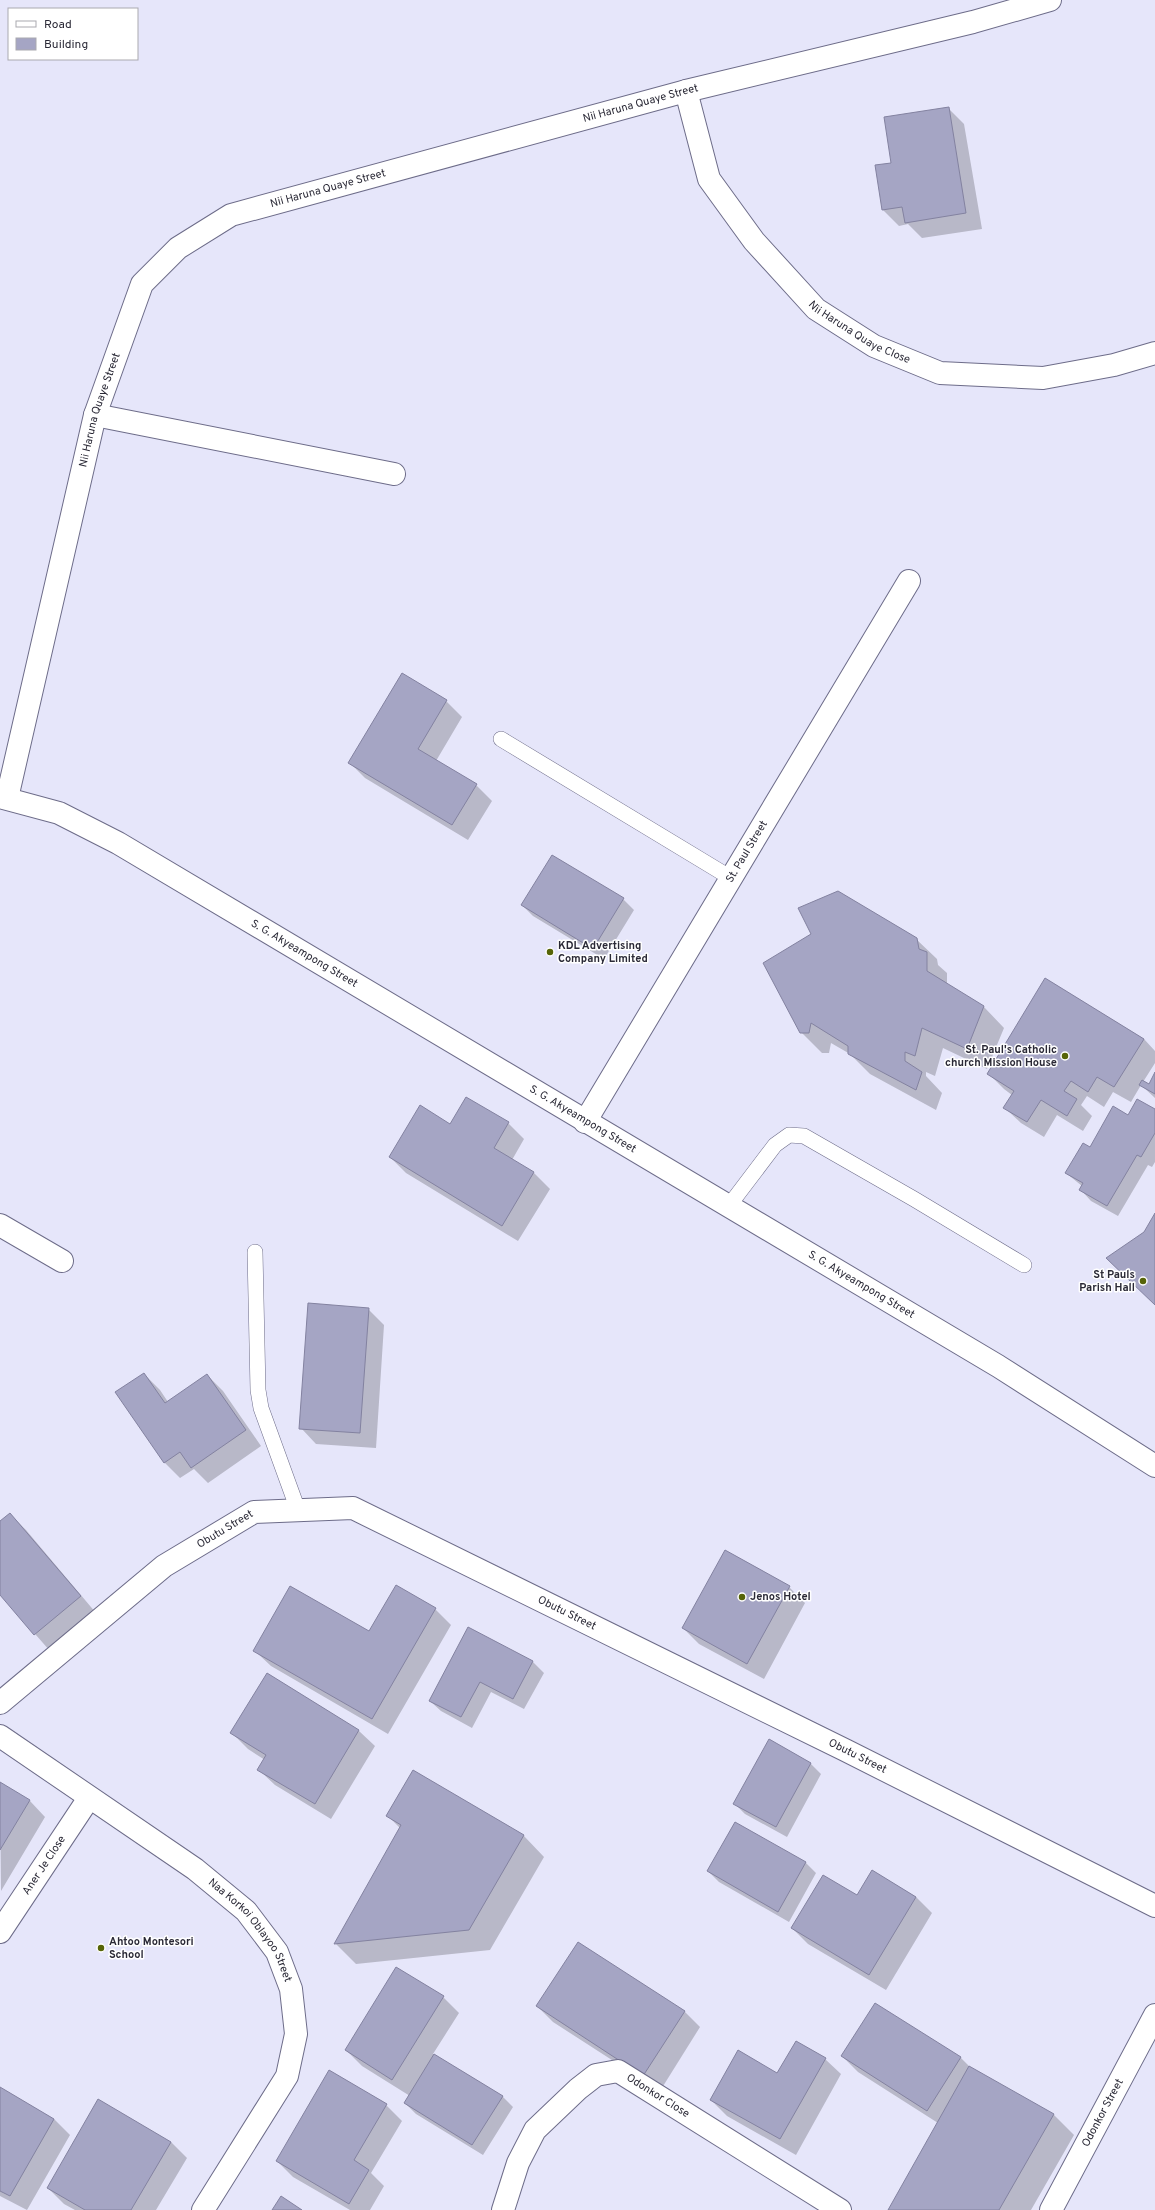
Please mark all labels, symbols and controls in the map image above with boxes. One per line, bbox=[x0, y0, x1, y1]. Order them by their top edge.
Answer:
legend bbox=[8, 8, 138, 60]
text: Road bbox=[44, 17, 72, 33]
text: Building bbox=[44, 37, 88, 53]
street label: Nii Haruna Quaye Street bbox=[581, 81, 700, 126]
street label: Nii Haruna Quaye Street bbox=[269, 166, 387, 211]
street label: Nii Haruna Quaye Close bbox=[805, 298, 912, 367]
street label: Nii Haruna Quaye Street bbox=[76, 351, 124, 469]
street label: St. Paul Street bbox=[723, 818, 771, 885]
street label: S. G. Akyeampong Street bbox=[248, 917, 360, 991]
place label: KDL Advertising Company Limited bbox=[558, 939, 648, 966]
marker: KDL Advertising Company Limited bbox=[545, 947, 555, 957]
place label: St. Paul's Catholic church Mission House bbox=[945, 1043, 1057, 1070]
marker: St. Paul's Catholic church Mission House bbox=[1060, 1051, 1070, 1061]
street label: S. G. Akyeampong Street bbox=[527, 1082, 639, 1156]
street label: S. G. Akyeampong Street bbox=[805, 1248, 917, 1322]
place label: St Pauls Parish Hall bbox=[1079, 1268, 1135, 1295]
marker: St Pauls Parish Hall bbox=[1138, 1276, 1148, 1286]
street label: Obutu Street bbox=[194, 1507, 256, 1552]
place label: Jenos Hotel bbox=[750, 1590, 811, 1604]
marker: Jenos Hotel bbox=[737, 1592, 747, 1602]
street label: Obutu Street bbox=[535, 1593, 598, 1633]
street label: Obutu Street bbox=[826, 1736, 889, 1777]
street label: Aner Je Close bbox=[20, 1833, 69, 1898]
street label: Naa Korkoi Oblayoo Street bbox=[205, 1876, 295, 1984]
place label: Ahtoo Montesori School bbox=[109, 1935, 194, 1962]
marker: Ahtoo Montesori School bbox=[96, 1943, 106, 1953]
street label: Odonkor Close bbox=[624, 2071, 692, 2121]
street label: Odonkor Street bbox=[1079, 2076, 1127, 2149]

